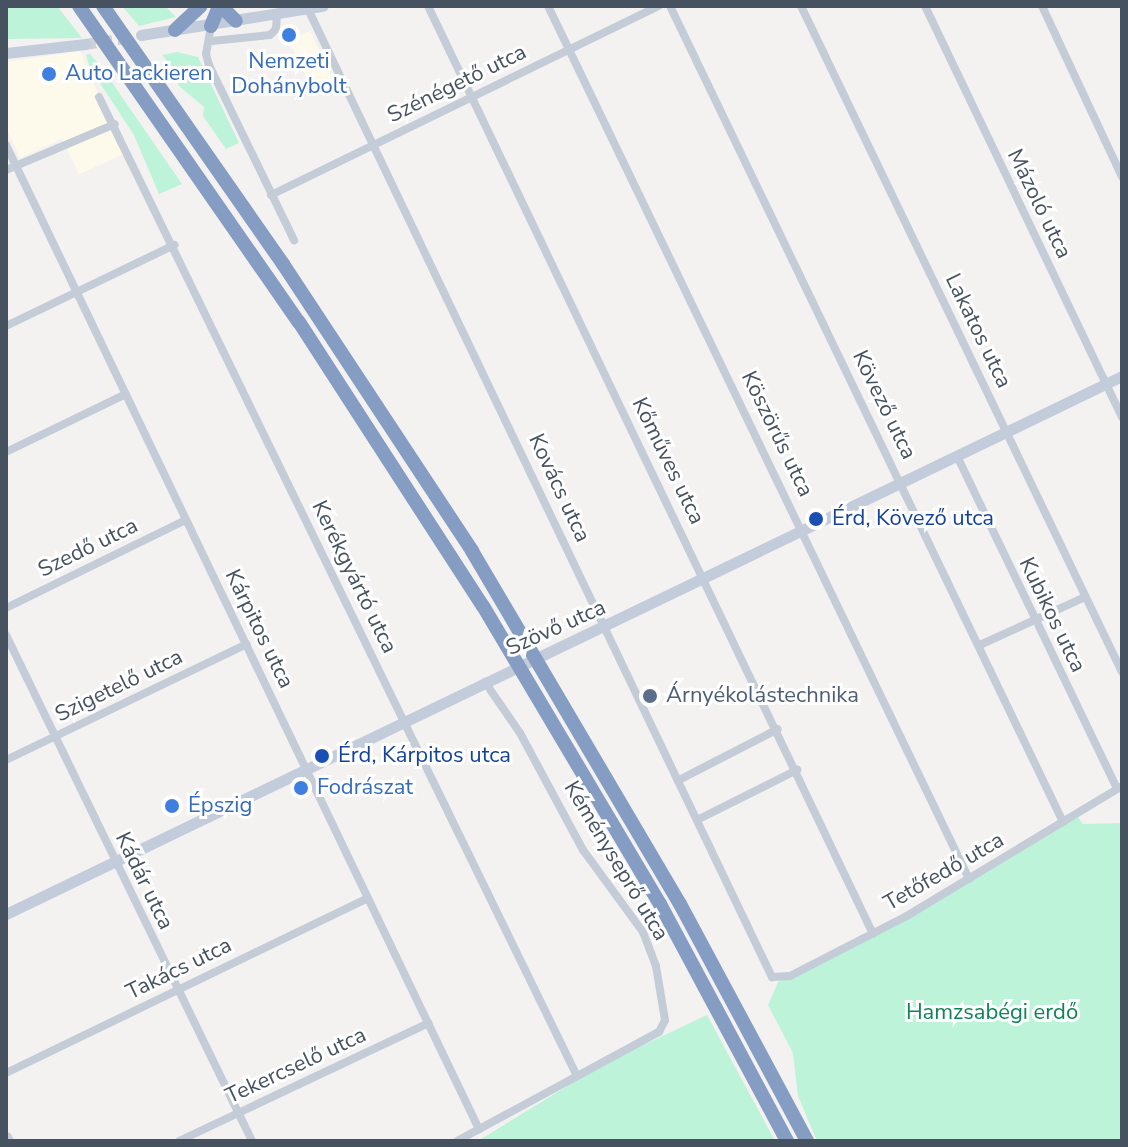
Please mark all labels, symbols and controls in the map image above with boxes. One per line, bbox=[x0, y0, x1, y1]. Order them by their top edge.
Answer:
marker: Nemzeti Dohánybolt bbox=[280, 26, 298, 44]
street label: Szénégető utca bbox=[383, 39, 531, 129]
place label: Nemzeti Dohánybolt bbox=[231, 48, 347, 100]
place label: Auto Lackieren bbox=[65, 61, 212, 87]
marker: Auto Lackieren bbox=[40, 65, 58, 83]
street label: Mázoló utca bbox=[1001, 145, 1077, 263]
street label: Lakatos utca bbox=[939, 270, 1017, 392]
street label: Kövező utca bbox=[846, 346, 922, 464]
street label: Köszörűs utca bbox=[735, 367, 819, 501]
street label: Kőműves utca bbox=[626, 393, 710, 529]
street label: Kovács utca bbox=[522, 430, 596, 546]
street label: Kerékgyártó utca bbox=[306, 496, 402, 658]
place label: Érd, Kövező utca bbox=[832, 506, 994, 532]
marker: Érd, Kövező utca bbox=[807, 510, 825, 528]
street label: Szedő utca bbox=[34, 513, 142, 583]
street label: Kubikos utca bbox=[1013, 553, 1091, 677]
street label: Kárpitos utca bbox=[219, 565, 299, 693]
street label: Szövő utca bbox=[502, 594, 610, 662]
street label: Szigetelő utca bbox=[51, 644, 187, 728]
place label: Árnyékolástechnika bbox=[666, 683, 859, 709]
marker: Árnyékolástechnika bbox=[641, 687, 659, 705]
place label: Érd, Kárpitos utca bbox=[338, 743, 511, 769]
marker: Érd, Kárpitos utca bbox=[313, 747, 331, 765]
place label: Fodrászat bbox=[317, 775, 413, 801]
street label: Kéményseprő utca bbox=[558, 776, 674, 946]
marker: Fodrászat bbox=[292, 779, 310, 797]
place label: Épszig bbox=[188, 793, 252, 819]
marker: Épszig bbox=[163, 797, 181, 815]
street label: Tetőfedő utca bbox=[879, 827, 1009, 917]
street label: Kádár utca bbox=[109, 828, 179, 934]
street label: Takács utca bbox=[122, 932, 236, 1006]
park label: Hamzsabégi erdő bbox=[906, 1000, 1078, 1026]
street label: Tekercselő utca bbox=[222, 1022, 370, 1110]

